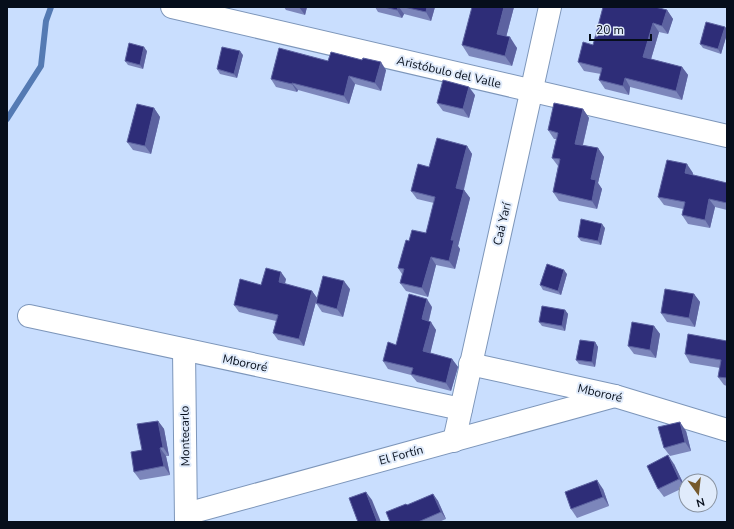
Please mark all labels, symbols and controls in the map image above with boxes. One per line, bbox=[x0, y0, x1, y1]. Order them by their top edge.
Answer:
scale bar bbox=[590, 16, 651, 42]
text: 20 m bbox=[596, 22, 624, 38]
street label: Aristóbulo del Valle bbox=[395, 52, 503, 92]
street label: Caá Yarí bbox=[489, 200, 515, 247]
street label: Mbororé bbox=[221, 350, 269, 376]
street label: Mbororé bbox=[576, 380, 624, 406]
street label: Montecarlo bbox=[176, 405, 194, 466]
street label: El Fortín bbox=[377, 441, 425, 469]
north arrow bbox=[678, 473, 718, 513]
text: N bbox=[695, 494, 706, 510]

